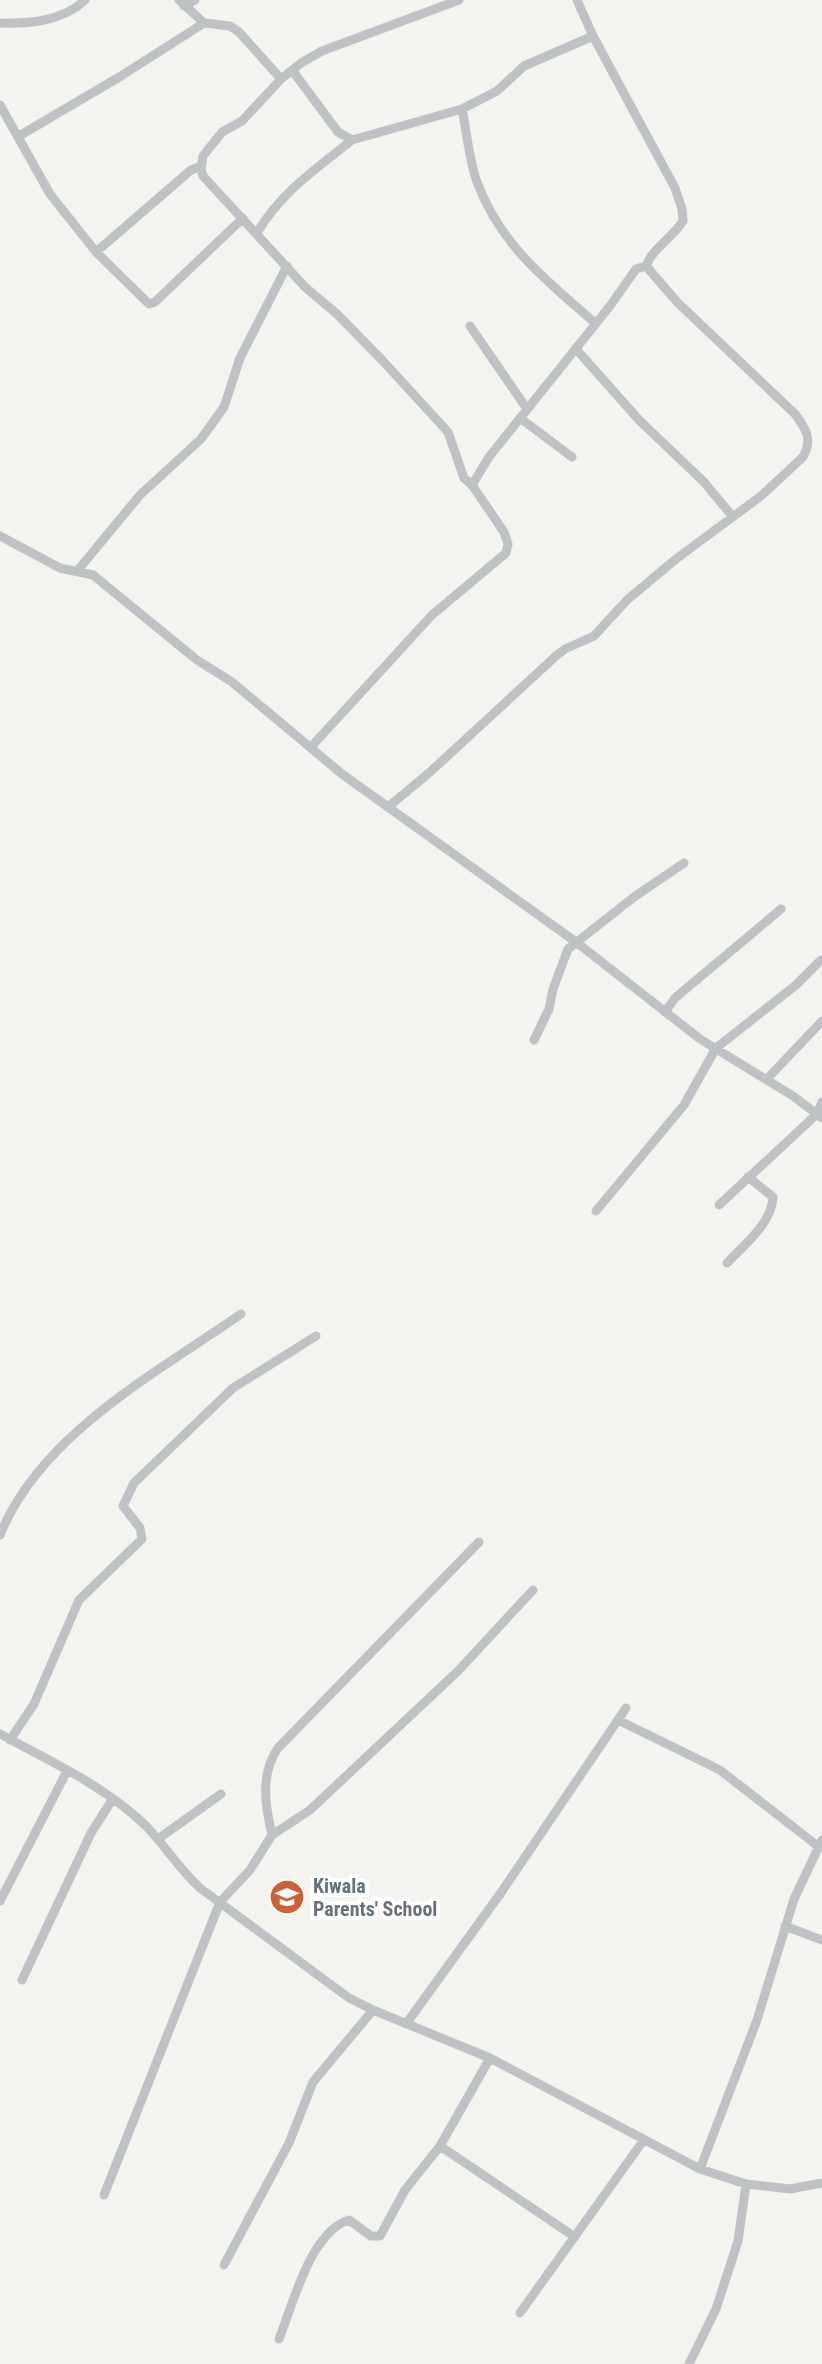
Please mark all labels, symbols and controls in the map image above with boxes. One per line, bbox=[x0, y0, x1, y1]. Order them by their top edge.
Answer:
place label: Kiwala Parents' School bbox=[313, 1874, 437, 1921]
school or university icon: Kiwala Parents' School bbox=[268, 1878, 306, 1916]

